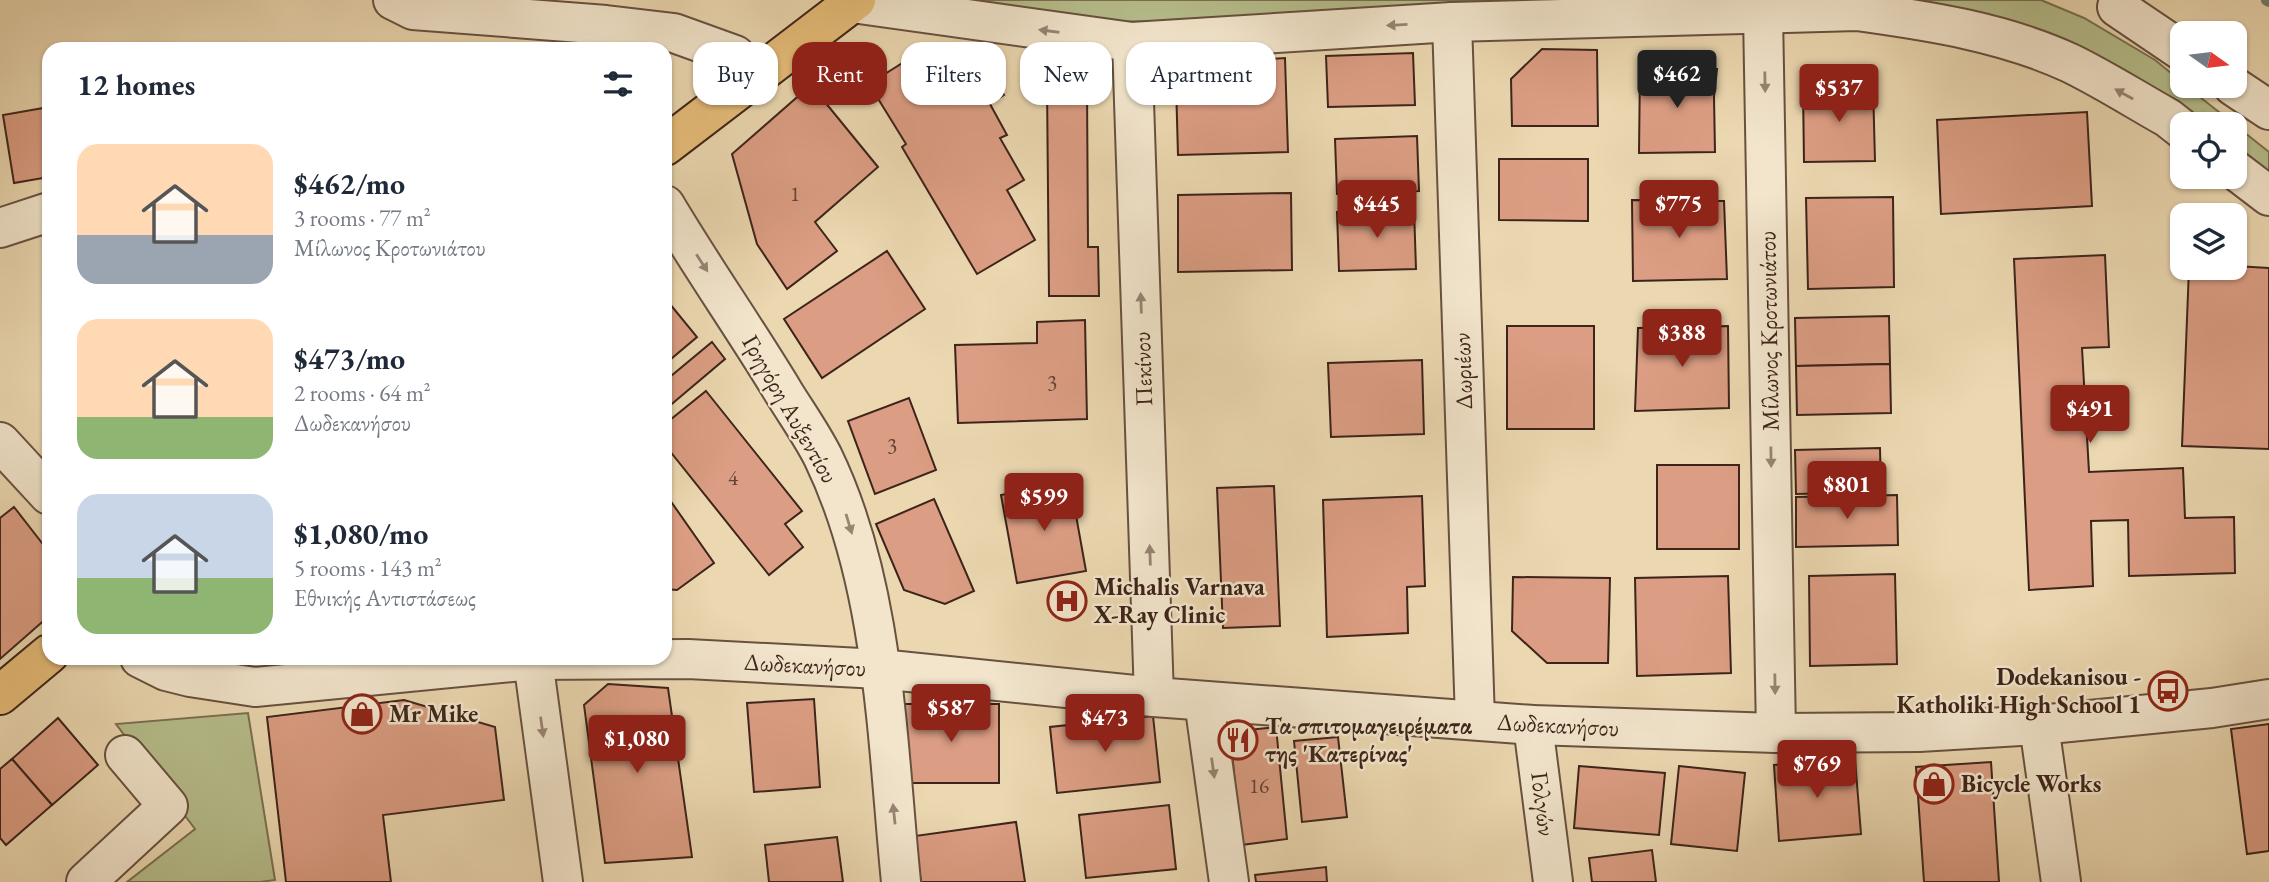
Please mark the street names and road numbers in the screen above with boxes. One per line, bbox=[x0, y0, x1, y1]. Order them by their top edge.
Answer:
street label: Μίλωνος Κροτωνιάτου bbox=[1751, 231, 1786, 431]
street label: Γρηγόρη Αυξεντίου bbox=[735, 329, 845, 489]
street label: Πεκίνου bbox=[1126, 331, 1159, 407]
street label: Δωριέων bbox=[1446, 332, 1479, 410]
street label: Δωδεκανήσου bbox=[743, 646, 867, 683]
street label: Δωδεκανήσου bbox=[1496, 706, 1620, 743]
street label: Γολγών bbox=[1524, 770, 1563, 838]

